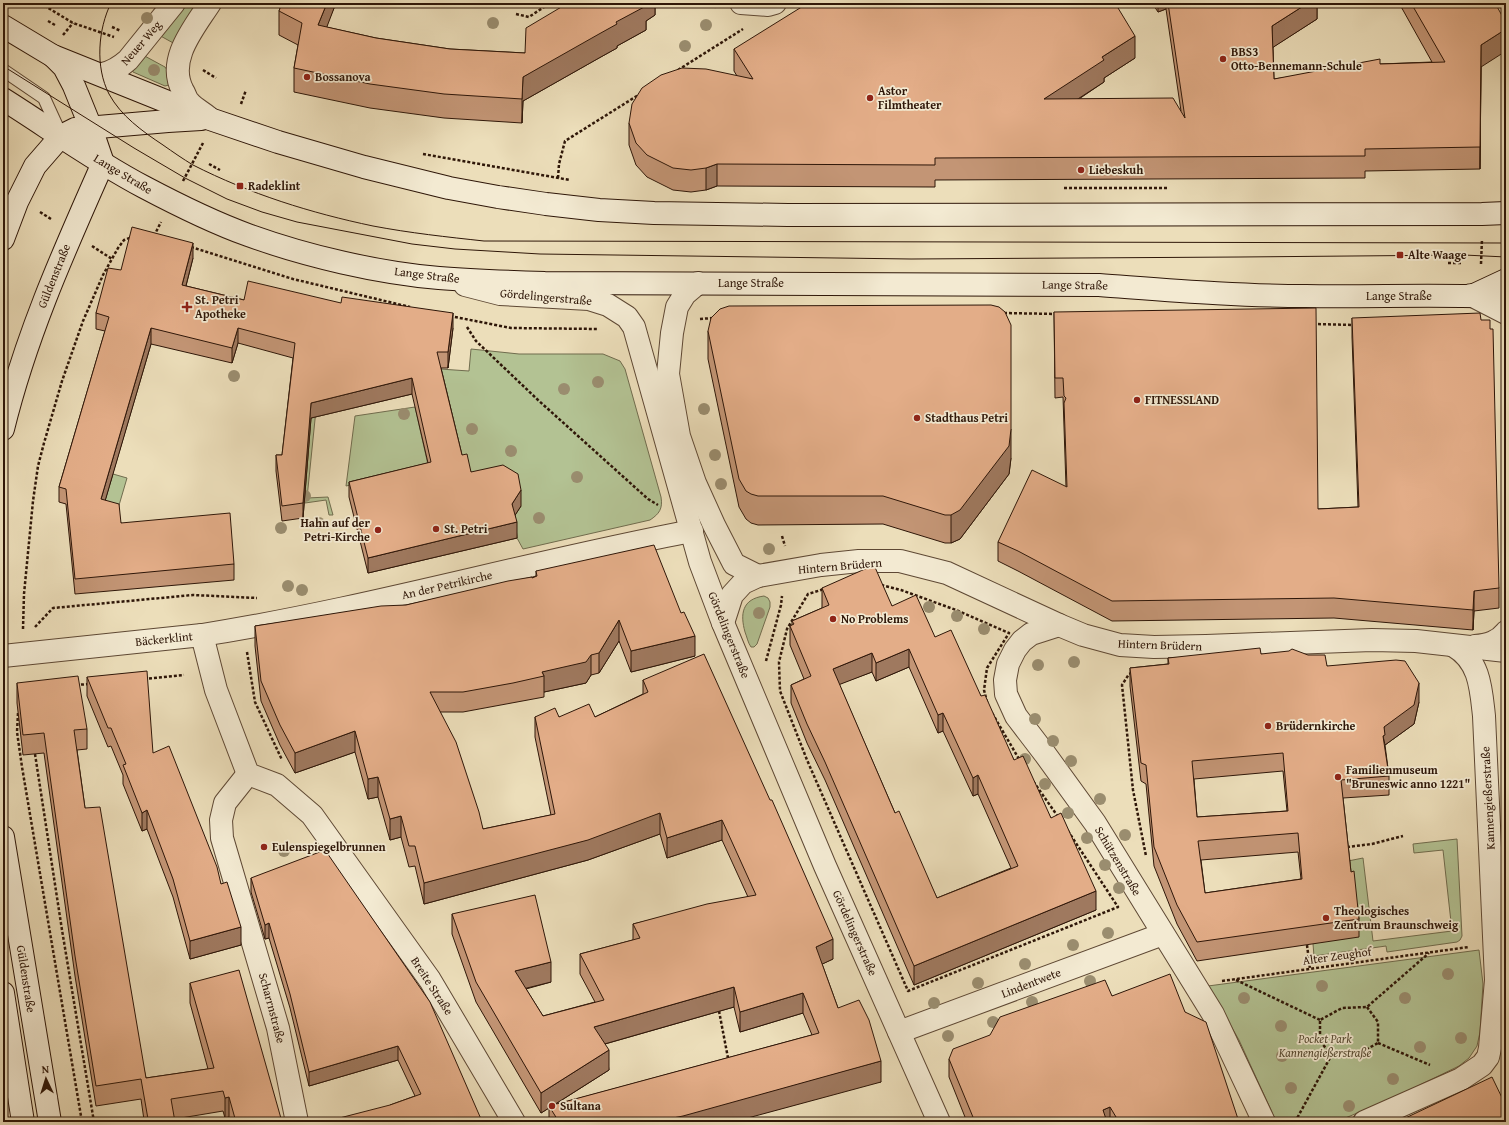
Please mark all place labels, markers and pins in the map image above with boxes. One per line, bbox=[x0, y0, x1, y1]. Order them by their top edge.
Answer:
place label: BBS3 Otto-Bennemann-Schule bbox=[1231, 43, 1362, 74]
marker: BBS3 Otto-Bennemann-Schule bbox=[1218, 54, 1228, 64]
place label: Bossanova bbox=[315, 68, 371, 85]
marker: Bossanova bbox=[302, 72, 312, 82]
place label: Astor Filmtheater bbox=[878, 82, 942, 113]
marker: Astor Filmtheater bbox=[865, 93, 875, 103]
place label: Liebeskuh bbox=[1089, 161, 1143, 178]
marker: Liebeskuh bbox=[1076, 165, 1086, 175]
place label: Radeklint bbox=[248, 177, 301, 194]
marker: Radeklint bbox=[235, 181, 245, 191]
place label: Alte Waage bbox=[1408, 246, 1467, 263]
marker: Alte Waage bbox=[1395, 250, 1405, 260]
place label: St. Petri Apotheke bbox=[195, 291, 246, 322]
marker: St. Petri Apotheke bbox=[182, 302, 192, 312]
place label: FITNESSLAND bbox=[1145, 391, 1219, 408]
marker: FITNESSLAND bbox=[1132, 395, 1142, 405]
place label: Stadthaus Petri bbox=[925, 409, 1008, 426]
marker: Stadthaus Petri bbox=[912, 413, 922, 423]
place label: Hahn auf der Petri-Kirche bbox=[301, 514, 370, 545]
place label: St. Petri bbox=[444, 520, 488, 537]
marker: St. Petri bbox=[431, 524, 441, 534]
marker: Hahn auf der Petri-Kirche bbox=[373, 525, 383, 535]
place label: No Problems bbox=[841, 610, 908, 627]
marker: No Problems bbox=[828, 614, 838, 624]
place label: Brüdernkirche bbox=[1276, 717, 1356, 734]
marker: Brüdernkirche bbox=[1263, 721, 1273, 731]
place label: Familienmuseum "Bruneswic anno 1221" bbox=[1346, 761, 1471, 792]
marker: Familienmuseum "Bruneswic anno 1221" bbox=[1333, 772, 1343, 782]
place label: Eulenspiegelbrunnen bbox=[272, 838, 386, 855]
marker: Eulenspiegelbrunnen bbox=[259, 842, 269, 852]
place label: Theologisches Zentrum Braunschweig bbox=[1334, 902, 1459, 933]
marker: Theologisches Zentrum Braunschweig bbox=[1321, 913, 1331, 923]
place label: Sultana bbox=[560, 1097, 602, 1114]
marker: Sultana bbox=[547, 1101, 557, 1111]

